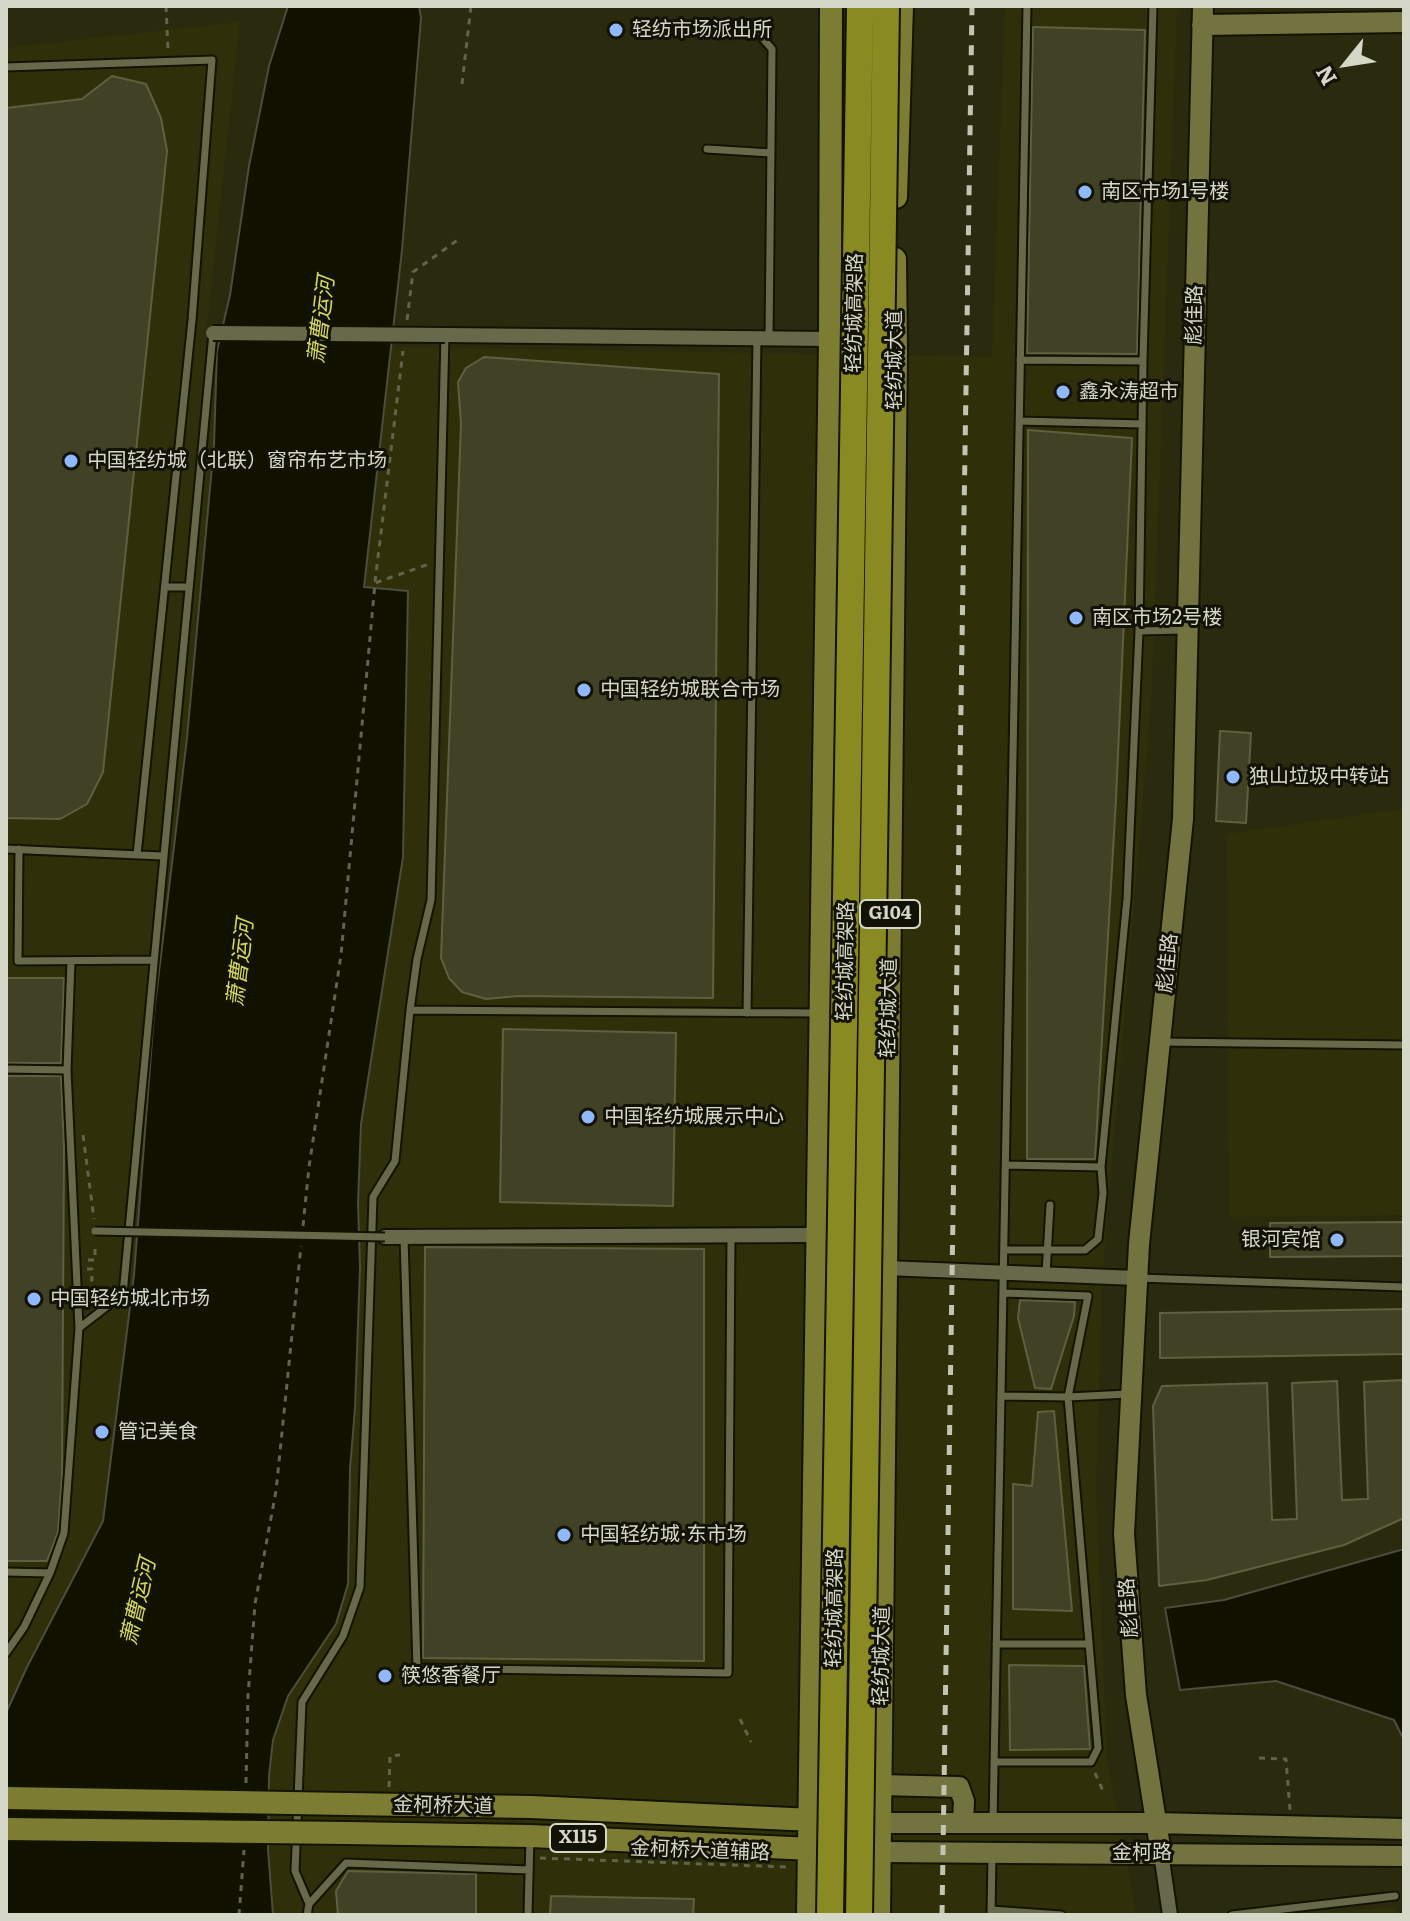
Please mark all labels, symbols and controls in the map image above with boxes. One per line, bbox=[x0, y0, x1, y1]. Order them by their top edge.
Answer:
place label: 轻纺市场派出所 bbox=[632, 18, 772, 42]
marker: 轻纺市场派出所 bbox=[607, 21, 625, 39]
north arrow bbox=[1306, 24, 1386, 104]
text: N bbox=[1306, 60, 1344, 92]
place label: 南区市场1号楼 bbox=[1101, 180, 1229, 204]
marker: 南区市场1号楼 bbox=[1076, 183, 1094, 201]
street label: 轻纺城高架路 bbox=[842, 253, 868, 373]
water label: 萧曹运河 bbox=[304, 275, 340, 365]
street label: 彪佳路 bbox=[1182, 285, 1208, 345]
street label: 轻纺城大道 bbox=[883, 310, 907, 410]
place label: 鑫永涛超市 bbox=[1079, 380, 1179, 404]
marker: 鑫永涛超市 bbox=[1054, 383, 1072, 401]
place label: 中国轻纺城（北联）窗帘布艺市场 bbox=[87, 449, 387, 473]
marker: 中国轻纺城（北联）窗帘布艺市场 bbox=[62, 452, 80, 470]
place label: 南区市场2号楼 bbox=[1092, 606, 1222, 630]
marker: 南区市场2号楼 bbox=[1067, 609, 1085, 627]
place label: 中国轻纺城联合市场 bbox=[600, 678, 780, 702]
marker: 中国轻纺城联合市场 bbox=[575, 681, 593, 699]
place label: 独山垃圾中转站 bbox=[1249, 765, 1389, 789]
marker: 独山垃圾中转站 bbox=[1224, 768, 1242, 786]
road number: G104 bbox=[860, 900, 920, 928]
street label: 轻纺城高架路 bbox=[833, 901, 859, 1021]
water label: 萧曹运河 bbox=[223, 918, 259, 1008]
street label: 彪佳路 bbox=[1153, 932, 1183, 994]
street label: 轻纺城大道 bbox=[876, 958, 902, 1058]
place label: 中国轻纺城展示中心 bbox=[604, 1105, 784, 1129]
marker: 中国轻纺城展示中心 bbox=[579, 1108, 597, 1126]
place label: 银河宾馆 bbox=[1241, 1228, 1321, 1252]
marker: 银河宾馆 bbox=[1328, 1231, 1346, 1249]
place label: 中国轻纺城北市场 bbox=[50, 1287, 210, 1311]
marker: 中国轻纺城北市场 bbox=[25, 1290, 43, 1308]
place label: 管记美食 bbox=[118, 1420, 198, 1444]
marker: 管记美食 bbox=[93, 1423, 111, 1441]
place label: 中国轻纺城·东市场 bbox=[580, 1523, 747, 1547]
marker: 中国轻纺城·东市场 bbox=[555, 1526, 573, 1544]
street label: 轻纺城高架路 bbox=[822, 1548, 848, 1668]
water label: 萧曹运河 bbox=[116, 1556, 162, 1648]
street label: 彪佳路 bbox=[1115, 1577, 1143, 1639]
street label: 轻纺城大道 bbox=[869, 1606, 895, 1706]
place label: 筷悠香餐厅 bbox=[401, 1664, 501, 1688]
marker: 筷悠香餐厅 bbox=[376, 1667, 394, 1685]
street label: 金柯桥大道 bbox=[393, 1793, 493, 1819]
road number: X115 bbox=[550, 1824, 606, 1852]
street label: 金柯桥大道辅路 bbox=[630, 1837, 770, 1865]
street label: 金柯路 bbox=[1112, 1841, 1172, 1865]

